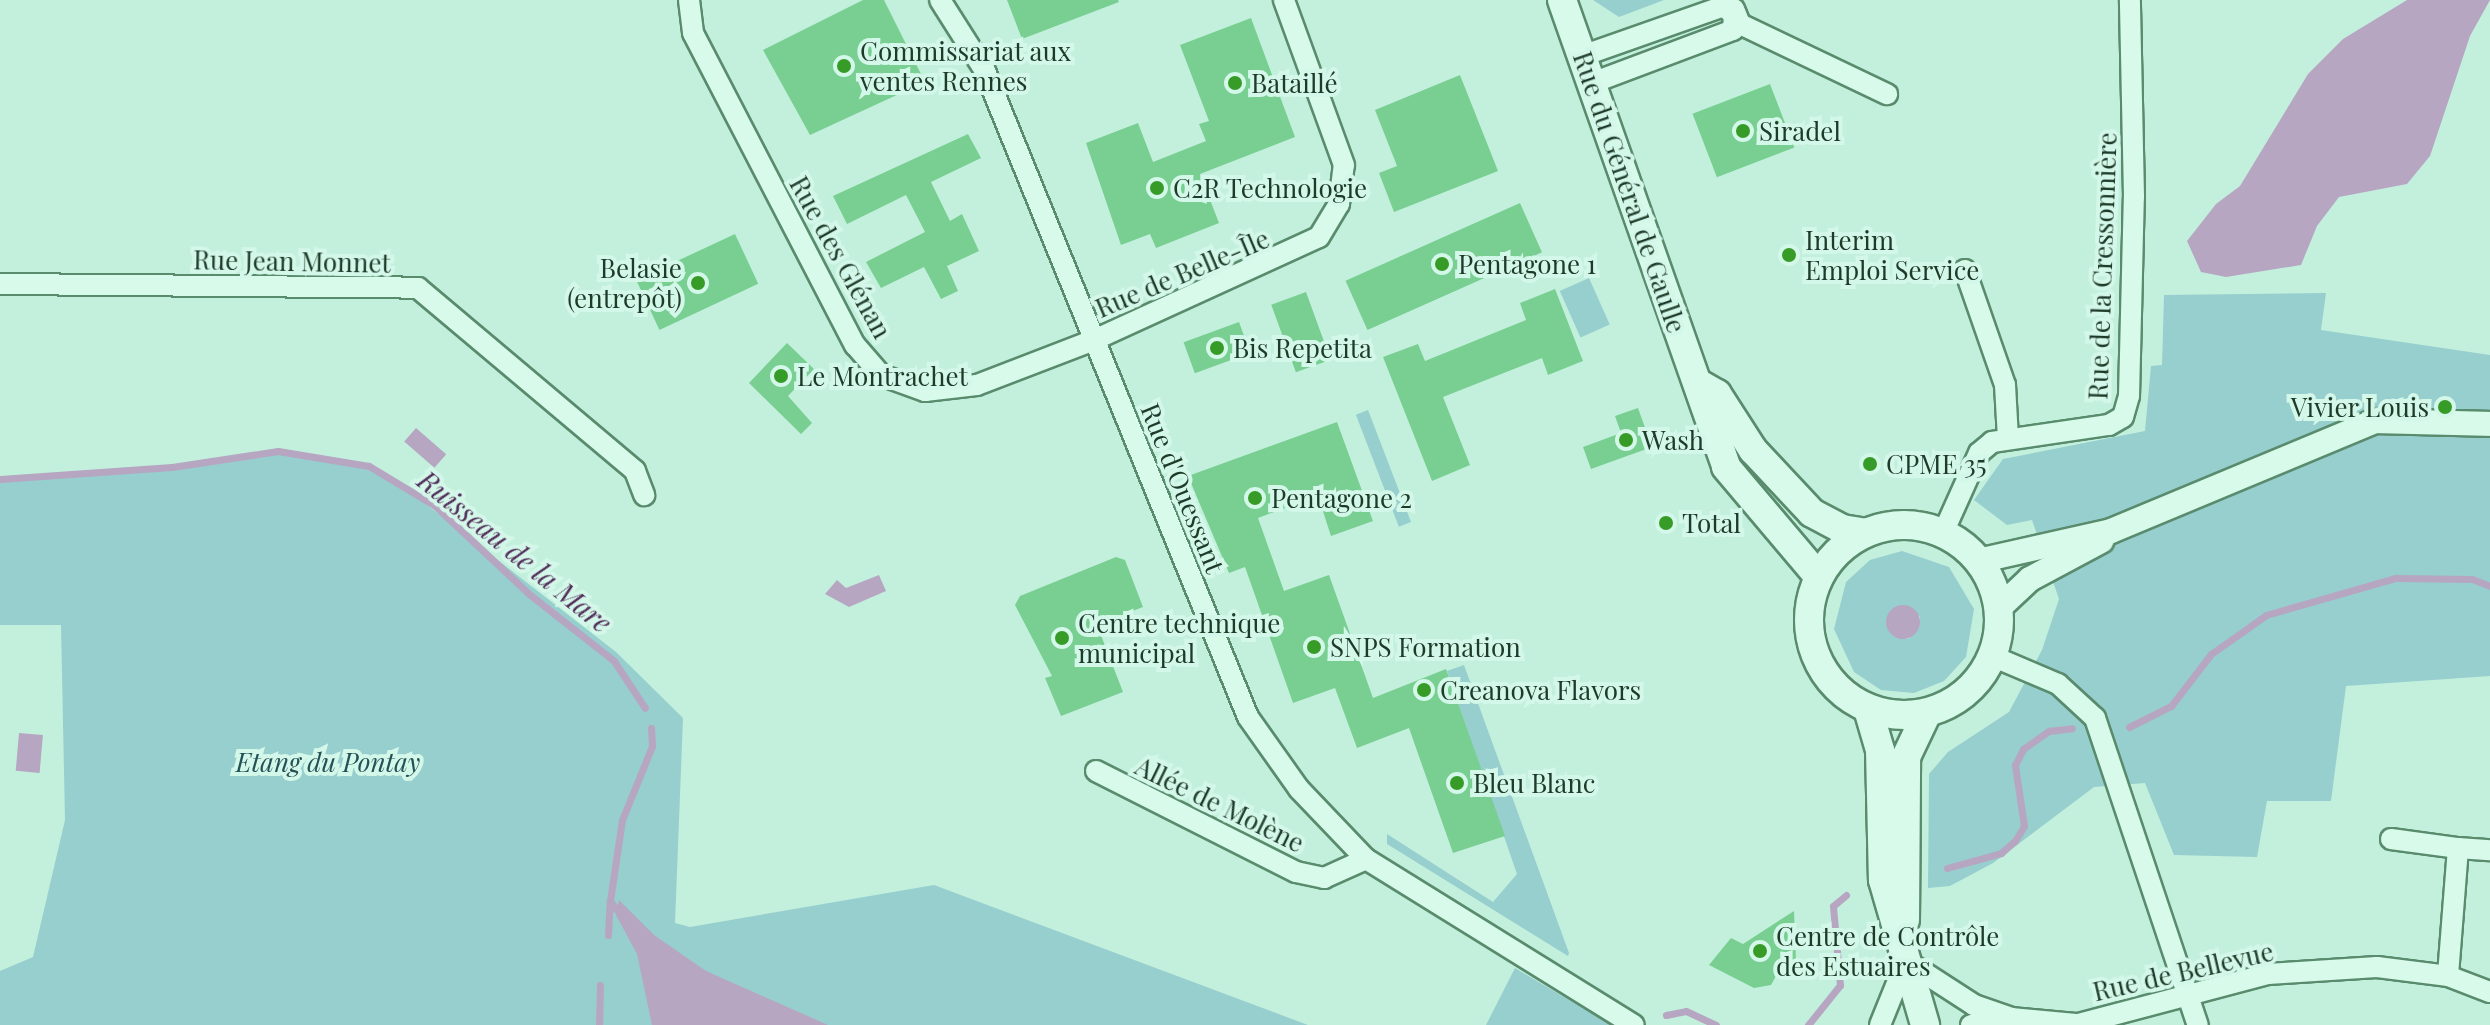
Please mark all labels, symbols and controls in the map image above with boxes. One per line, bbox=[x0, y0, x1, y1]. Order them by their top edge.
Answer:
place label: Commissariat aux ventes Rennes bbox=[860, 35, 1071, 96]
street label: Rue du Général de Gaulle bbox=[1567, 47, 1693, 337]
marker: Commissariat aux ventes Rennes bbox=[835, 57, 853, 75]
place label: Bataillé bbox=[1251, 67, 1338, 99]
marker: Bataillé bbox=[1226, 74, 1244, 92]
place label: Siradel bbox=[1759, 115, 1841, 147]
marker: Siradel bbox=[1734, 122, 1752, 140]
street label: Rue de la Cressonnière bbox=[2082, 131, 2122, 401]
street label: Rue des Glénan bbox=[784, 171, 898, 343]
place label: C2R Technologie bbox=[1173, 172, 1368, 204]
marker: C2R Technologie bbox=[1148, 179, 1166, 197]
street label: Rue de Belle-Île bbox=[1090, 222, 1274, 324]
place label: Interim Emploi Service bbox=[1805, 224, 1979, 286]
street label: Rue Jean Monnet bbox=[193, 244, 391, 278]
marker: Interim Emploi Service bbox=[1780, 246, 1798, 264]
place label: Pentagone 1 bbox=[1458, 248, 1596, 280]
place label: Belasie (entrepôt) bbox=[567, 252, 682, 314]
marker: Pentagone 1 bbox=[1433, 255, 1451, 273]
marker: Belasie (entrepôt) bbox=[689, 274, 707, 292]
place label: Bis Repetita bbox=[1233, 332, 1372, 364]
marker: Bis Repetita bbox=[1208, 339, 1226, 357]
place label: Le Montrachet bbox=[797, 360, 968, 392]
marker: Le Montrachet bbox=[772, 367, 790, 385]
place label: Vivier Louis bbox=[2290, 391, 2429, 423]
marker: Vivier Louis bbox=[2436, 398, 2454, 416]
street label: Rue d'Ouessant bbox=[1135, 399, 1231, 577]
place label: Wash bbox=[1642, 424, 1704, 456]
marker: Wash bbox=[1617, 431, 1635, 449]
place label: CPME 35 bbox=[1886, 448, 1987, 480]
marker: CPME 35 bbox=[1861, 455, 1879, 473]
water label: Ruisseau de la Mare bbox=[411, 463, 619, 639]
place label: Pentagone 2 bbox=[1271, 482, 1412, 514]
marker: Pentagone 2 bbox=[1246, 489, 1264, 507]
place label: Total bbox=[1682, 507, 1741, 539]
marker: Total bbox=[1657, 514, 1675, 532]
place label: Centre technique municipal bbox=[1078, 607, 1281, 668]
marker: Centre technique municipal bbox=[1053, 629, 1071, 647]
place label: SNPS Formation bbox=[1330, 631, 1521, 663]
marker: SNPS Formation bbox=[1305, 638, 1323, 656]
place label: Creanova Flavors bbox=[1440, 674, 1641, 706]
marker: Creanova Flavors bbox=[1415, 681, 1433, 699]
park label: Etang du Pontay bbox=[236, 746, 420, 778]
street label: Allée de Molène bbox=[1131, 750, 1309, 858]
place label: Bleu Blanc bbox=[1473, 767, 1595, 799]
marker: Bleu Blanc bbox=[1448, 774, 1466, 792]
place label: Centre de Contrôle des Estuaires bbox=[1776, 920, 1999, 982]
street label: Rue de Bellevue bbox=[2090, 935, 2276, 1007]
marker: Centre de Contrôle des Estuaires bbox=[1751, 942, 1769, 960]

